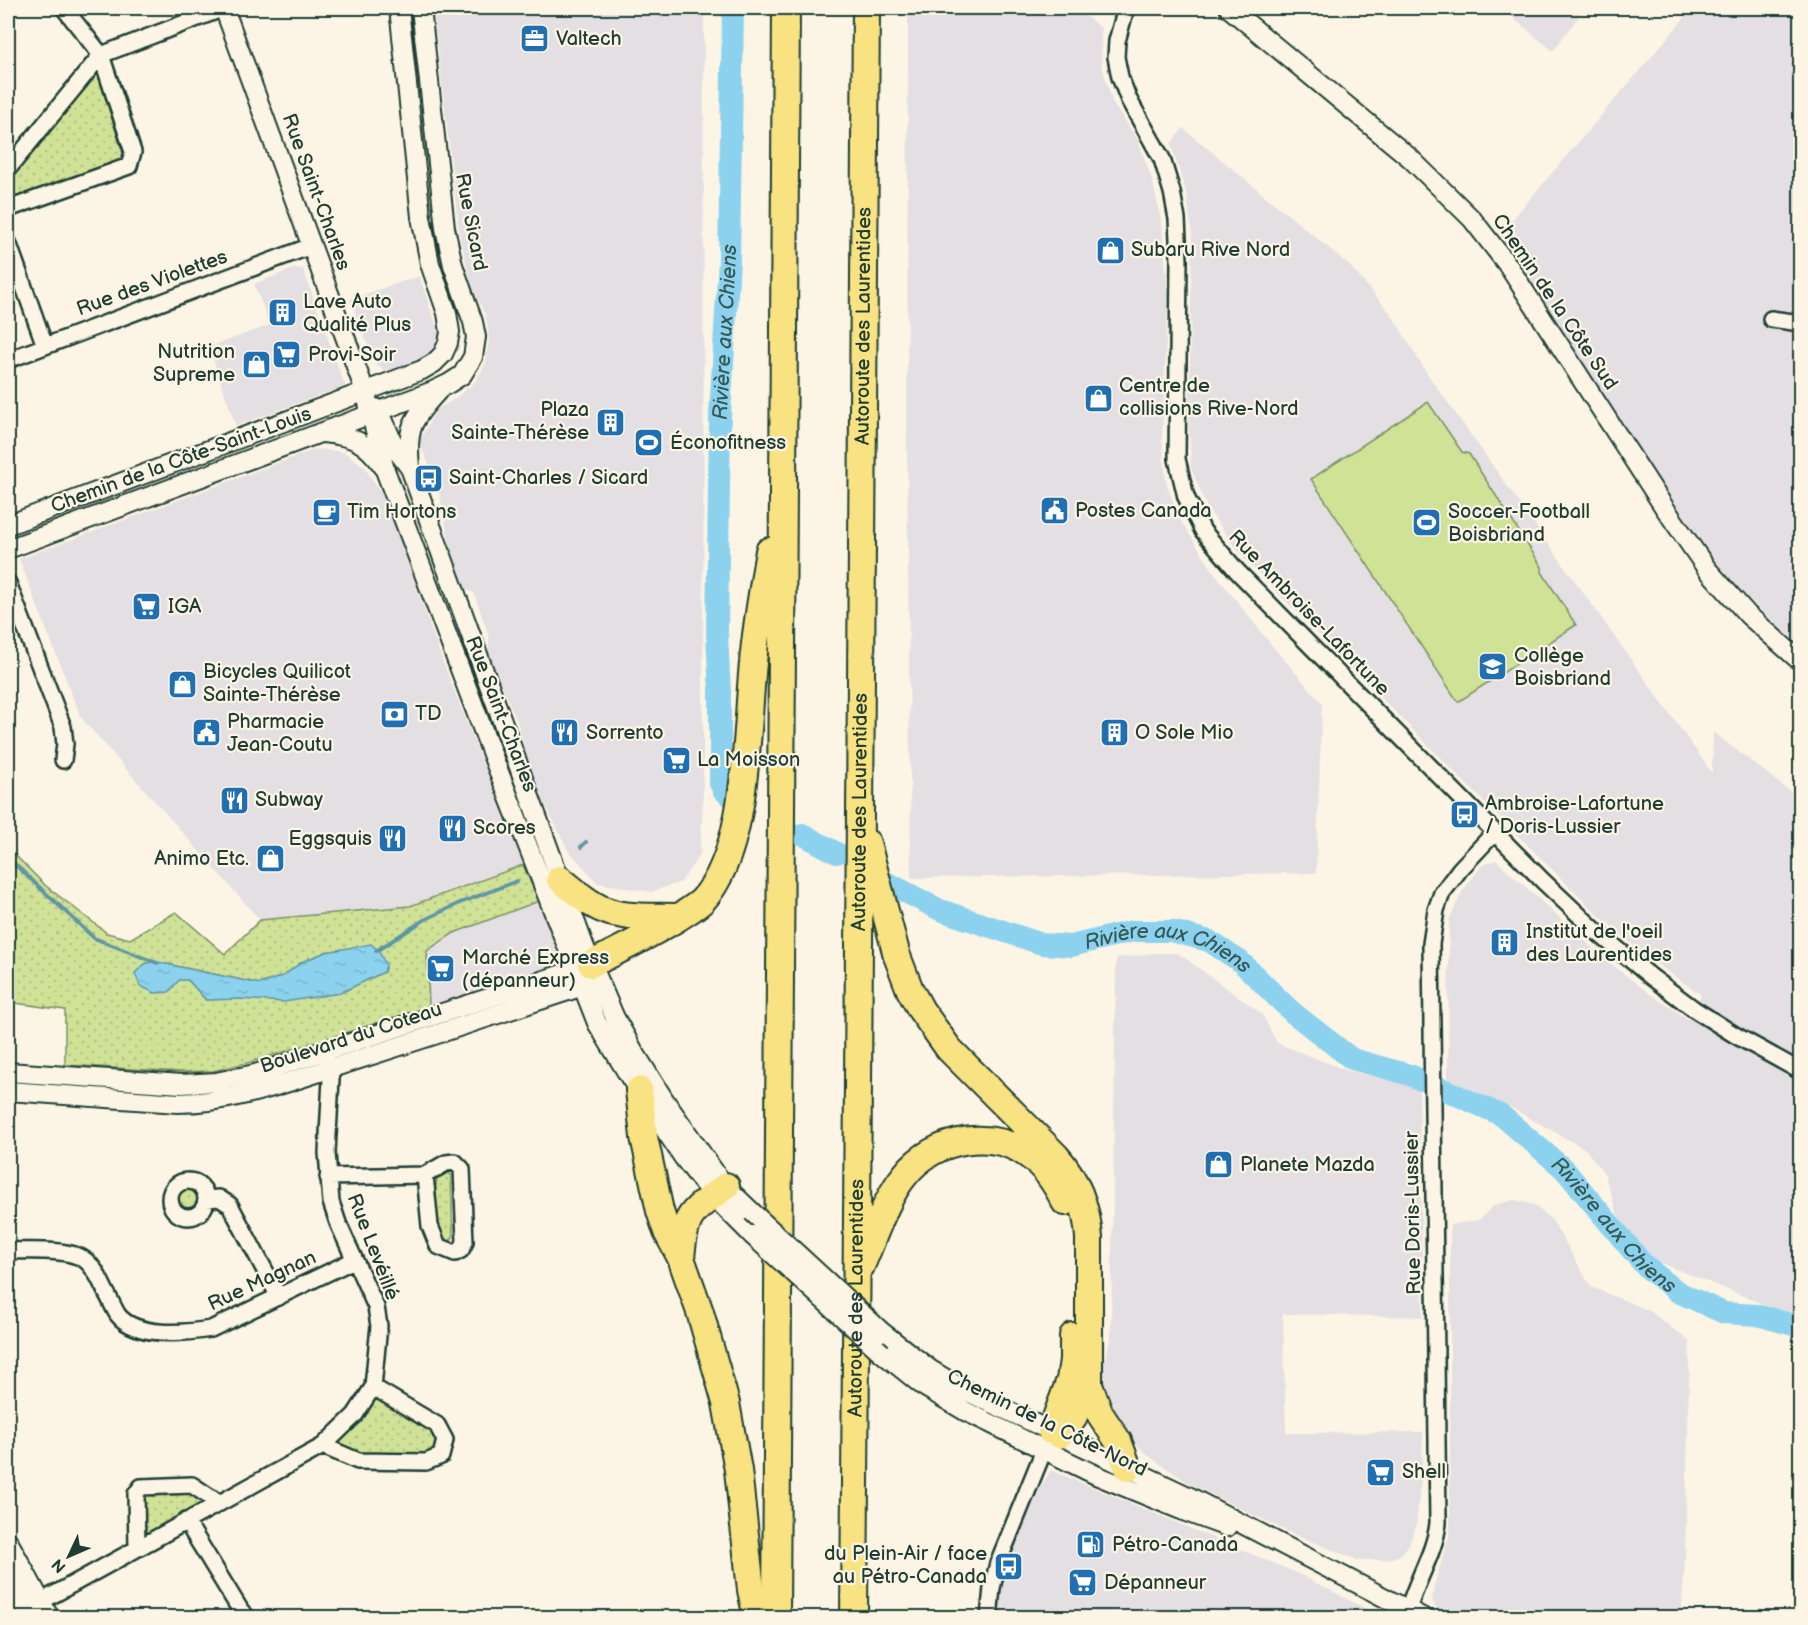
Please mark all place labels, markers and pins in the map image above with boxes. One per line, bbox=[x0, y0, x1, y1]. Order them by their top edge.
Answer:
office icon: Valtech bbox=[519, 23, 551, 55]
place label: Valtech bbox=[556, 27, 622, 51]
shop icon: Subaru Rive Nord bbox=[1094, 234, 1126, 266]
place label: Subaru Rive Nord bbox=[1131, 238, 1290, 262]
place label: Lave Auto Qualité Plus bbox=[303, 290, 411, 337]
building icon: Lave Auto Qualité Plus bbox=[266, 297, 298, 329]
supermarket icon: Provi-Soir bbox=[271, 339, 303, 371]
place label: Nutrition Supreme bbox=[153, 340, 235, 387]
place label: Provi-Soir bbox=[308, 343, 396, 367]
shop icon: Nutrition Supreme bbox=[240, 348, 272, 380]
place label: Centre de collisions Rive-Nord bbox=[1119, 374, 1299, 421]
shop icon: Centre de collisions Rive-Nord bbox=[1082, 382, 1114, 414]
place label: Plaza Sainte-Thérèse bbox=[451, 398, 589, 445]
building icon: Plaza Sainte-Thérèse bbox=[594, 406, 626, 438]
sports icon: Éconofitness bbox=[633, 427, 665, 459]
place label: Éconofitness bbox=[670, 430, 786, 455]
bus stop icon: Saint-Charles / Sicard bbox=[412, 462, 444, 494]
place label: Saint-Charles / Sicard bbox=[449, 466, 648, 490]
public building icon: Postes Canada bbox=[1038, 495, 1070, 527]
cafe icon: Tim Hortons bbox=[310, 496, 342, 528]
place label: Postes Canada bbox=[1075, 499, 1212, 523]
place label: Tim Hortons bbox=[347, 500, 456, 524]
place label: Soccer-Football Boisbriand bbox=[1448, 500, 1590, 547]
sports icon: Soccer-Football Boisbriand bbox=[1411, 507, 1443, 539]
supermarket icon: IGA bbox=[131, 591, 163, 623]
place label: IGA bbox=[168, 595, 202, 619]
place label: Collège Boisbriand bbox=[1514, 644, 1611, 691]
school or university icon: Collège Boisbriand bbox=[1477, 651, 1509, 683]
place label: Bicycles Quilicot Sainte-Thérèse bbox=[203, 660, 351, 707]
shop icon: Bicycles Quilicot Sainte-Thérèse bbox=[166, 668, 198, 700]
bank icon: TD bbox=[378, 698, 410, 730]
place label: TD bbox=[415, 702, 442, 726]
place label: Pharmacie Jean-Coutu bbox=[227, 710, 333, 757]
public building icon: Pharmacie Jean-Coutu bbox=[190, 717, 222, 749]
restaurant icon: Sorrento bbox=[549, 717, 581, 749]
building icon: O Sole Mio bbox=[1098, 717, 1130, 749]
place label: Sorrento bbox=[586, 721, 664, 745]
place label: O Sole Mio bbox=[1135, 721, 1234, 745]
supermarket icon: La Moisson bbox=[660, 744, 692, 776]
place label: La Moisson bbox=[697, 748, 800, 772]
restaurant icon: Subway bbox=[218, 784, 250, 816]
place label: Subway bbox=[255, 788, 323, 812]
place label: Ambroise-Lafortune / Doris-Lussier bbox=[1485, 792, 1664, 839]
bus stop icon: Ambroise-Lafortune / Doris-Lussier bbox=[1448, 799, 1480, 831]
restaurant icon: Scores bbox=[436, 812, 468, 844]
place label: Scores bbox=[473, 816, 536, 840]
restaurant icon: Eggsquis bbox=[377, 823, 409, 855]
place label: Eggsquis bbox=[288, 827, 372, 851]
shop icon: Animo Etc. bbox=[254, 843, 286, 875]
place label: Animo Etc. bbox=[154, 847, 249, 871]
place label: Institut de l'oeil des Laurentides bbox=[1526, 920, 1672, 967]
building icon: Institut de l'oeil des Laurentides bbox=[1489, 927, 1521, 959]
place label: Marché Express (dépanneur) bbox=[462, 946, 609, 993]
supermarket icon: Marché Express (dépanneur) bbox=[425, 953, 457, 985]
shop icon: Planete Mazda bbox=[1203, 1149, 1235, 1181]
place label: Planete Mazda bbox=[1240, 1153, 1375, 1177]
supermarket icon: Shell bbox=[1365, 1456, 1397, 1488]
place label: Shell bbox=[1402, 1460, 1446, 1484]
fuel station icon: Pétro-Canada bbox=[1075, 1529, 1107, 1561]
place label: Pétro-Canada bbox=[1112, 1533, 1238, 1557]
place label: du Plein-Air / face au Pétro-Canada bbox=[824, 1542, 987, 1589]
bus stop icon: du Plein-Air / face au Pétro-Canada bbox=[992, 1550, 1024, 1582]
supermarket icon: Dépanneur bbox=[1067, 1567, 1099, 1599]
place label: Dépanneur bbox=[1104, 1571, 1207, 1595]

